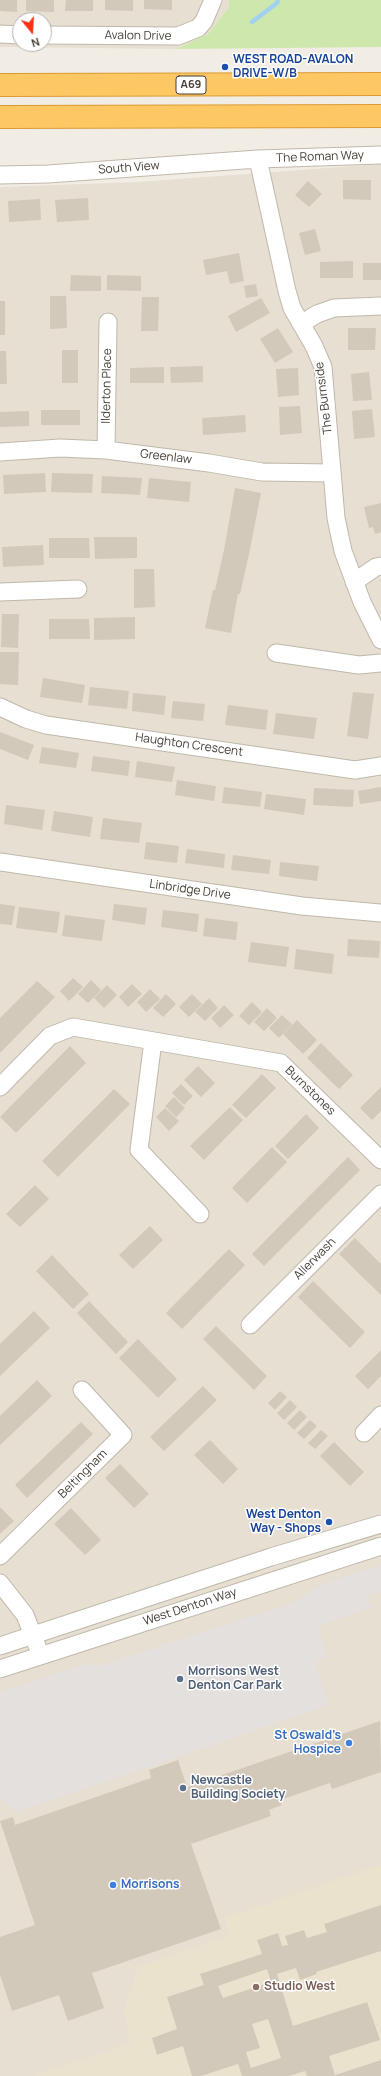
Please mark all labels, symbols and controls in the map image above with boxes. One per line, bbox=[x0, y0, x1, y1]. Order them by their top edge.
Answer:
north arrow bbox=[12, 12, 52, 52]
street label: Avalon Drive bbox=[104, 28, 172, 44]
text: N bbox=[29, 35, 42, 51]
place label: WEST ROAD-AVALON DRIVE-W/B bbox=[233, 53, 353, 81]
marker: WEST ROAD-AVALON DRIVE-W/B bbox=[220, 62, 230, 72]
road number: A69 bbox=[176, 76, 206, 94]
street label: The Roman Way bbox=[276, 148, 364, 166]
street label: South View bbox=[98, 159, 160, 177]
street label: Ilderton Place bbox=[99, 348, 115, 424]
street label: The Burnside bbox=[312, 361, 336, 435]
street label: Greenlaw bbox=[139, 447, 193, 467]
street label: Haughton Crescent bbox=[134, 730, 244, 760]
street label: Linbridge Drive bbox=[148, 877, 232, 903]
street label: Burnstones bbox=[282, 1063, 338, 1119]
street label: Allerwash bbox=[291, 1235, 339, 1283]
street label: Beltingham bbox=[56, 1447, 110, 1501]
place label: West Denton Way - Shops bbox=[246, 1508, 321, 1536]
marker: West Denton Way - Shops bbox=[324, 1517, 334, 1527]
street label: West Denton Way bbox=[141, 1585, 239, 1629]
place label: Morrisons West Denton Car Park bbox=[188, 1665, 282, 1693]
marker: Morrisons West Denton Car Park bbox=[175, 1674, 185, 1684]
place label: St Oswald’s Hospice bbox=[274, 1729, 341, 1757]
marker: St Oswald’s Hospice bbox=[344, 1738, 354, 1748]
place label: Newcastle Building Society bbox=[191, 1774, 285, 1802]
marker: Newcastle Building Society bbox=[178, 1783, 188, 1793]
place label: Morrisons bbox=[121, 1878, 180, 1892]
marker: Morrisons bbox=[108, 1880, 118, 1890]
place label: Studio West bbox=[264, 1980, 335, 1994]
marker: Studio West bbox=[251, 1982, 261, 1992]

